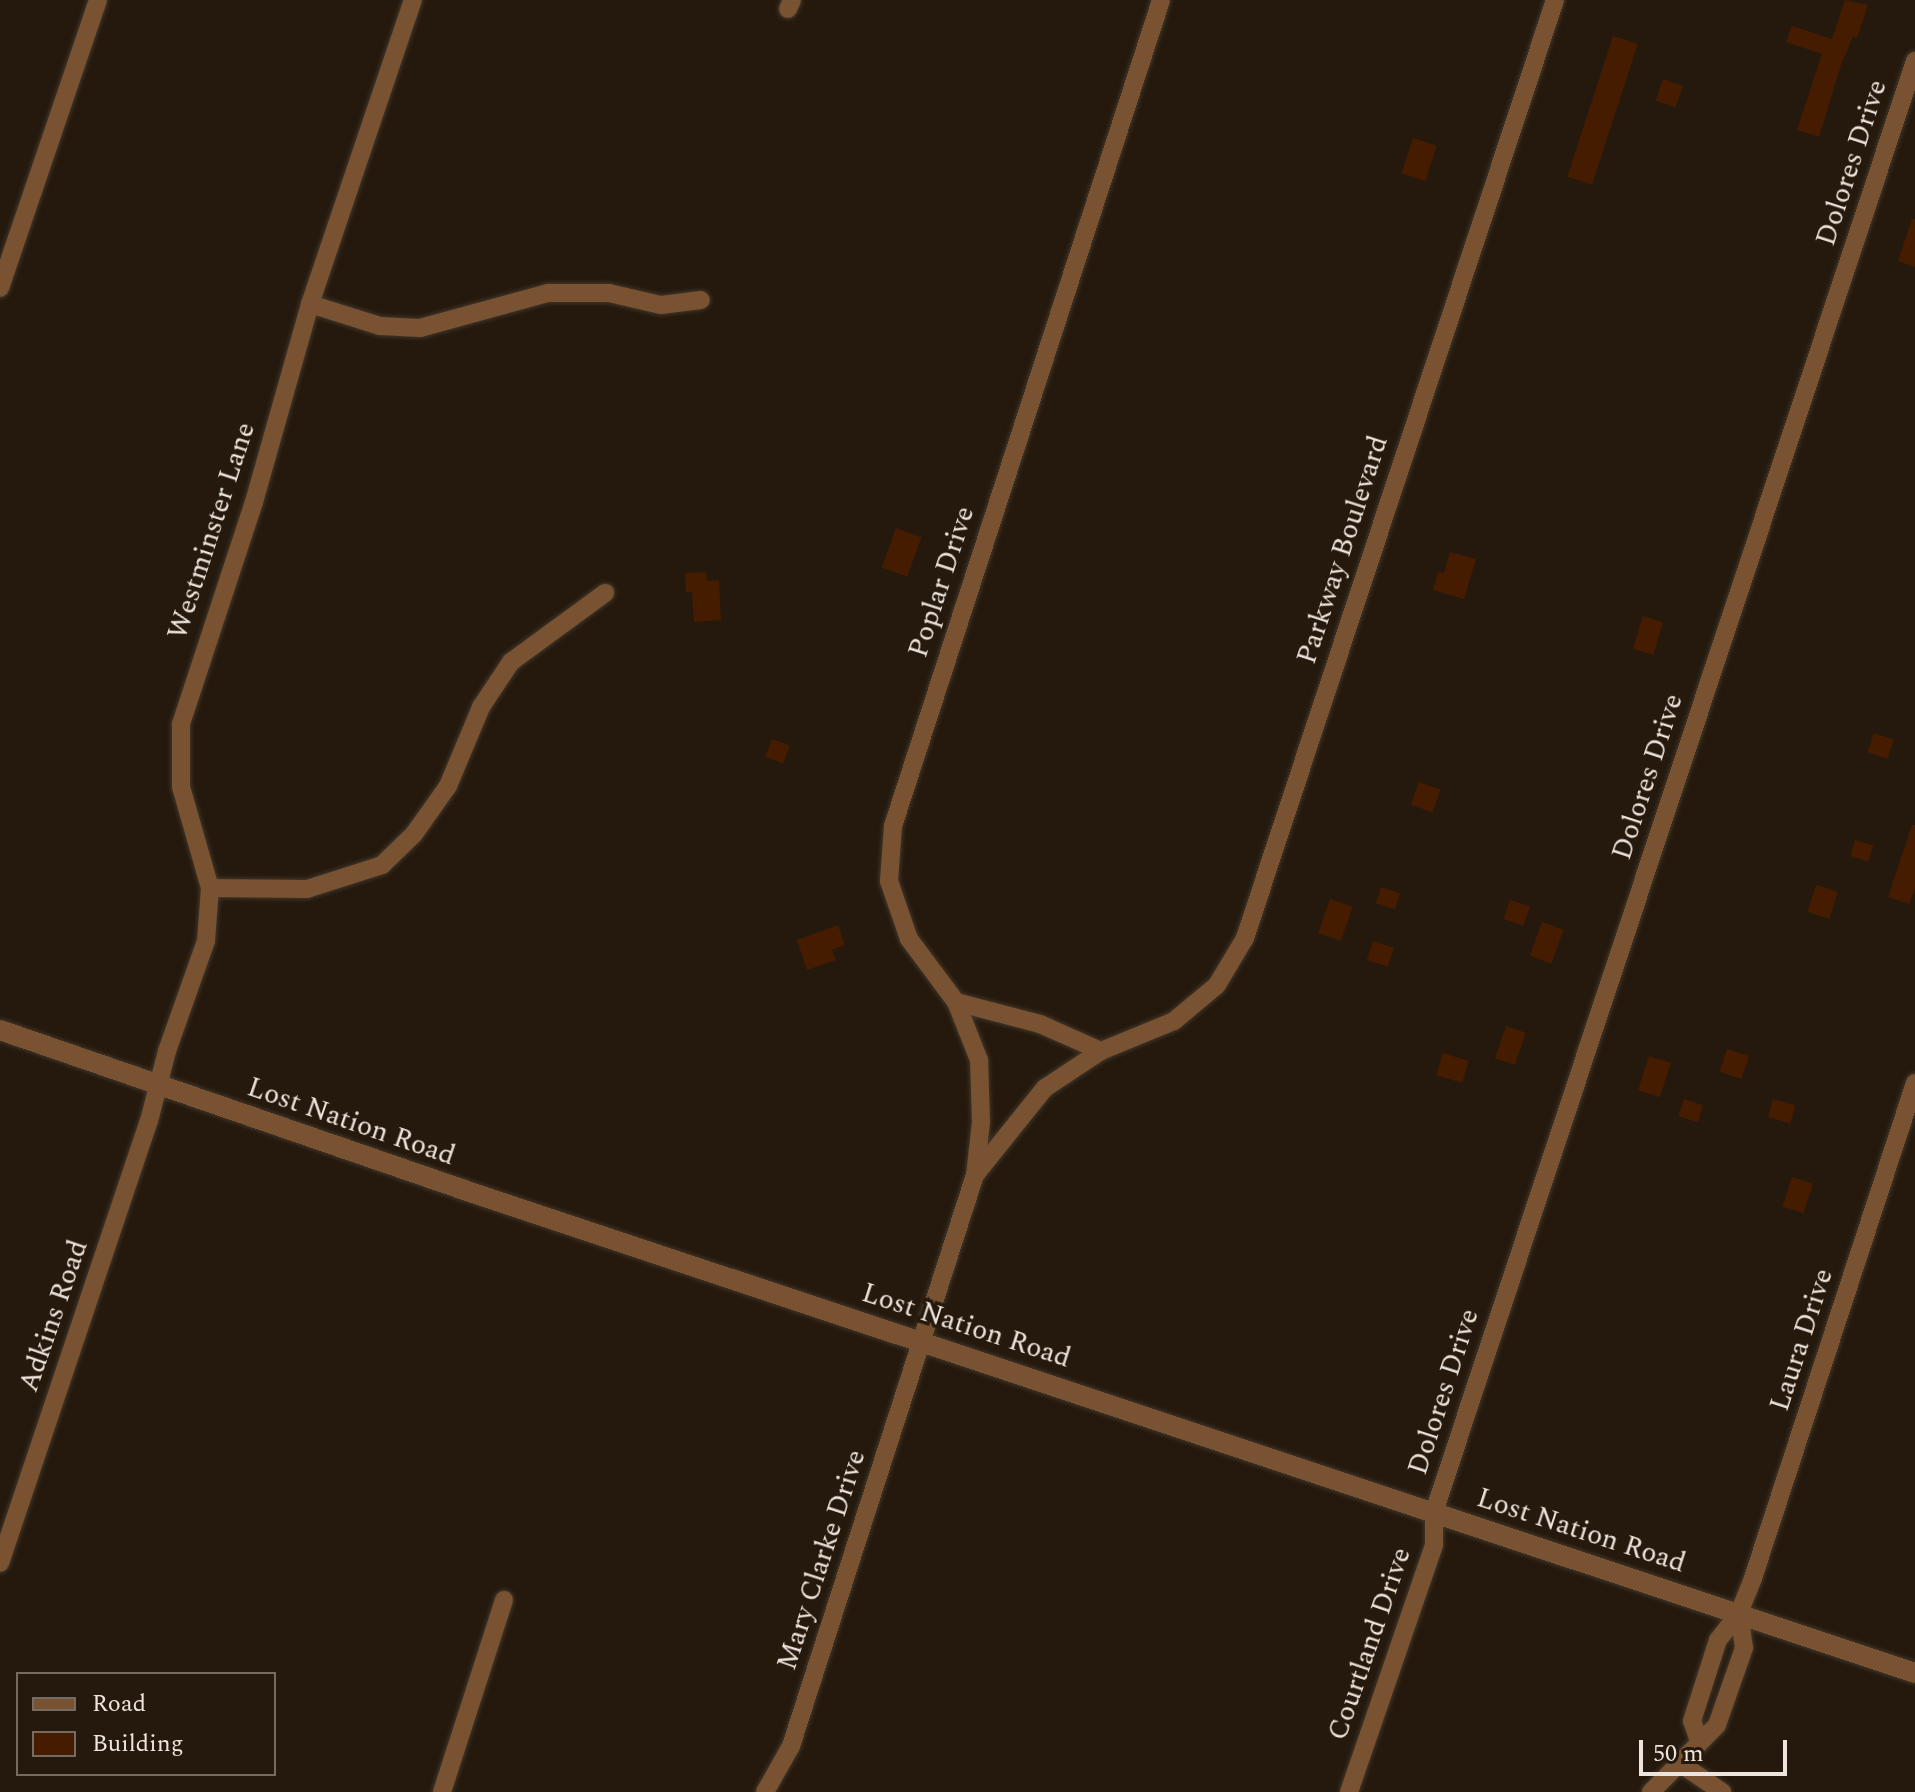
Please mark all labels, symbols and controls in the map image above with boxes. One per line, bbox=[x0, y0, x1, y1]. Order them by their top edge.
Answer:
street label: Dolores Drive bbox=[1809, 76, 1895, 250]
street label: Westminster Lane bbox=[161, 418, 263, 644]
street label: Parkway Boulevard bbox=[1290, 432, 1396, 668]
street label: Poplar Drive bbox=[902, 502, 982, 662]
street label: Dolores Drive bbox=[1605, 690, 1691, 864]
street label: Lost Nation Road bbox=[243, 1071, 459, 1173]
street label: Adkins Road bbox=[12, 1236, 96, 1396]
street label: Laura Drive bbox=[1763, 1265, 1841, 1415]
street label: Lost Nation Road bbox=[857, 1276, 1075, 1376]
street label: Dolores Drive bbox=[1401, 1305, 1487, 1479]
street label: Mary Clarke Drive bbox=[771, 1446, 873, 1674]
street label: Lost Nation Road bbox=[1472, 1481, 1690, 1581]
street label: Courtland Drive bbox=[1321, 1543, 1419, 1745]
legend bbox=[16, 1672, 276, 1776]
text: Road bbox=[92, 1686, 146, 1722]
scale bar bbox=[1643, 1724, 1791, 1774]
text: Building bbox=[92, 1726, 184, 1762]
text: 50 m bbox=[1653, 1736, 1704, 1772]

